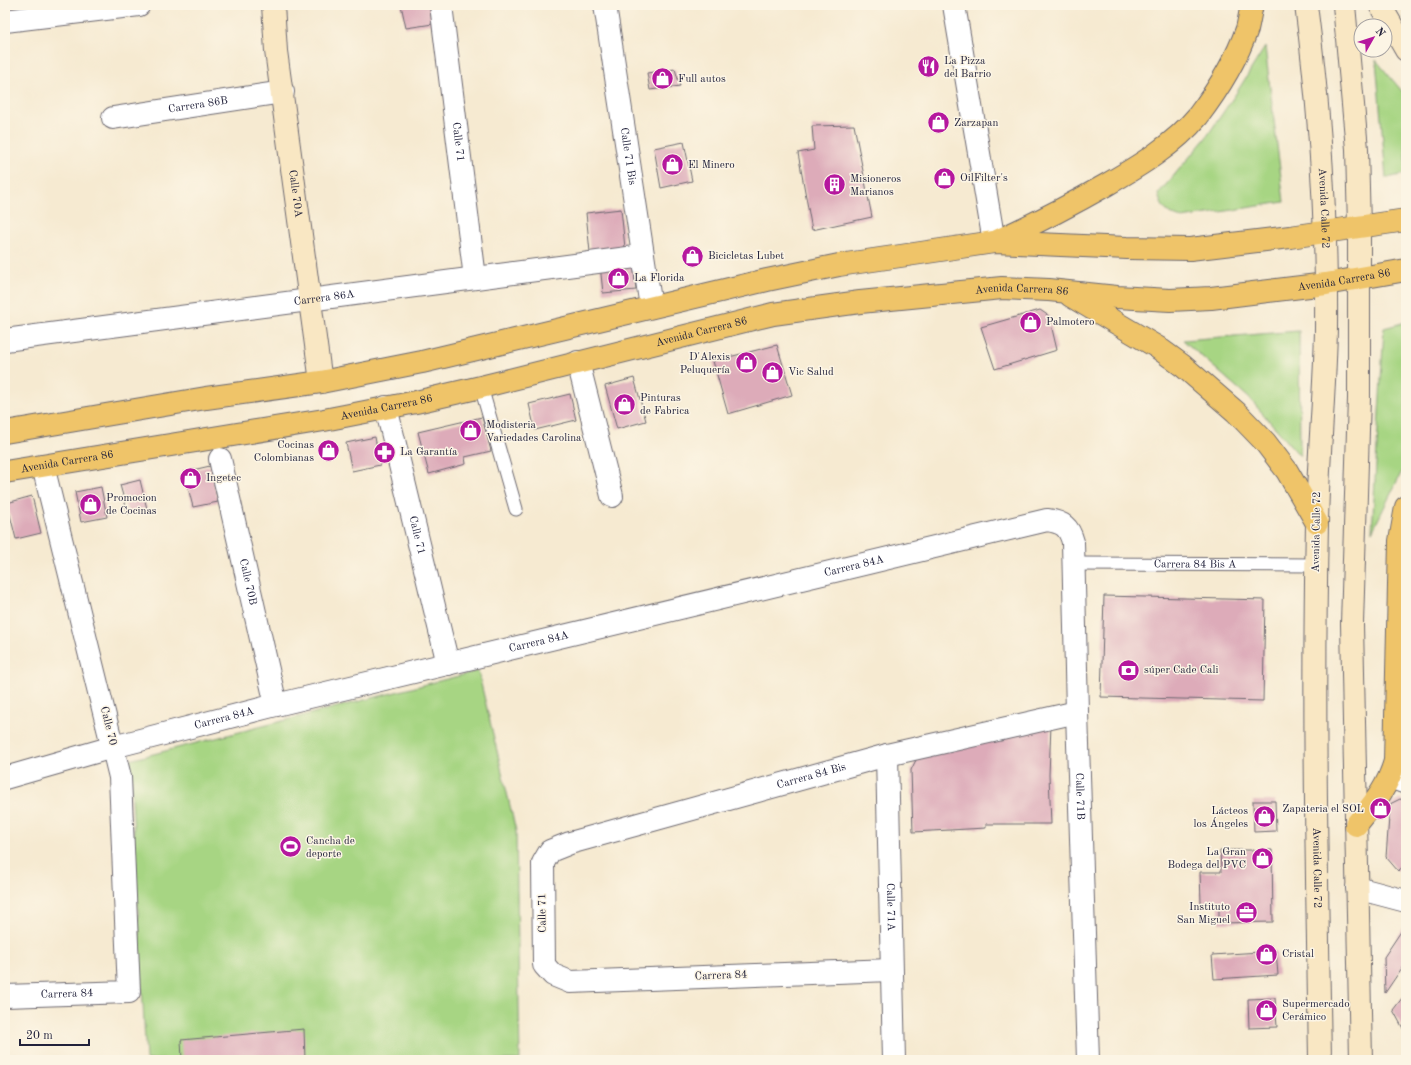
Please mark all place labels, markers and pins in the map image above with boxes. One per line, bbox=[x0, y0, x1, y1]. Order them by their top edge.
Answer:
restaurant icon: La Pizza del Barrio bbox=[915, 54, 941, 80]
place label: La Pizza del Barrio bbox=[944, 56, 991, 80]
shop icon: Full autos bbox=[650, 66, 676, 92]
place label: Full autos bbox=[678, 74, 726, 85]
shop icon: Zarzapan bbox=[926, 110, 952, 136]
place label: Zarzapan bbox=[954, 118, 999, 129]
shop icon: El Minero bbox=[660, 152, 686, 178]
place label: El Minero bbox=[688, 160, 735, 171]
shop icon: OilFilter's bbox=[931, 165, 957, 191]
building icon: Misioneros Marianos bbox=[821, 172, 847, 198]
place label: OilFilter's bbox=[960, 173, 1008, 184]
place label: Misioneros Marianos bbox=[850, 174, 901, 198]
shop icon: Bicicletas Lubet bbox=[679, 243, 705, 269]
place label: Bicicletas Lubet bbox=[708, 251, 784, 262]
shop icon: La Florida bbox=[605, 265, 631, 291]
place label: La Florida bbox=[634, 273, 685, 284]
shop icon: Palmotero bbox=[1017, 309, 1043, 335]
place label: Palmotero bbox=[1046, 317, 1094, 328]
shop icon: D'Alexis Peluquería bbox=[733, 350, 759, 376]
place label: D'Alexis Peluquería bbox=[680, 352, 731, 376]
shop icon: Vic Salud bbox=[760, 359, 786, 385]
place label: Vic Salud bbox=[788, 367, 834, 378]
shop icon: Pinturas de Fabrica bbox=[612, 391, 638, 417]
place label: Pinturas de Fabrica bbox=[640, 393, 690, 417]
shop icon: Modisteria Variedades Carolina bbox=[457, 418, 483, 444]
place label: Modisteria Variedades Carolina bbox=[486, 420, 582, 444]
shop icon: Cocinas Colombianas bbox=[316, 438, 342, 464]
pharmacy icon: La Garantía bbox=[371, 439, 397, 465]
place label: Cocinas Colombianas bbox=[254, 440, 314, 464]
place label: La Garantía bbox=[400, 447, 458, 458]
shop icon: Ingetec bbox=[177, 465, 203, 491]
place label: Ingetec bbox=[206, 473, 241, 484]
shop icon: Promocion de Cocinas bbox=[78, 491, 104, 517]
place label: Promocion de Cocinas bbox=[106, 493, 157, 517]
bank icon: súper Cade Cali bbox=[1115, 657, 1141, 683]
place label: súper Cade Cali bbox=[1144, 665, 1218, 676]
shop icon: Zapateria el SOL bbox=[1367, 796, 1393, 822]
shop icon: Lácteos los Ángeles bbox=[1251, 804, 1277, 830]
place label: Zapateria el SOL bbox=[1282, 804, 1364, 815]
place label: Lácteos los Ángeles bbox=[1194, 806, 1248, 830]
sports icon: Cancha de deporte bbox=[278, 834, 304, 860]
place label: Cancha de deporte bbox=[306, 836, 355, 860]
shop icon: La Gran Bodega del PVC bbox=[1249, 845, 1275, 871]
place label: La Gran Bodega del PVC bbox=[1168, 847, 1246, 871]
office icon: Instituto San Miguel bbox=[1233, 900, 1259, 926]
place label: Instituto San Miguel bbox=[1177, 902, 1230, 926]
shop icon: Cristal bbox=[1253, 941, 1279, 967]
place label: Cristal bbox=[1282, 949, 1314, 960]
shop icon: Supermercado Cerámico bbox=[1253, 997, 1279, 1023]
place label: Supermercado Cerámico bbox=[1282, 999, 1350, 1023]

